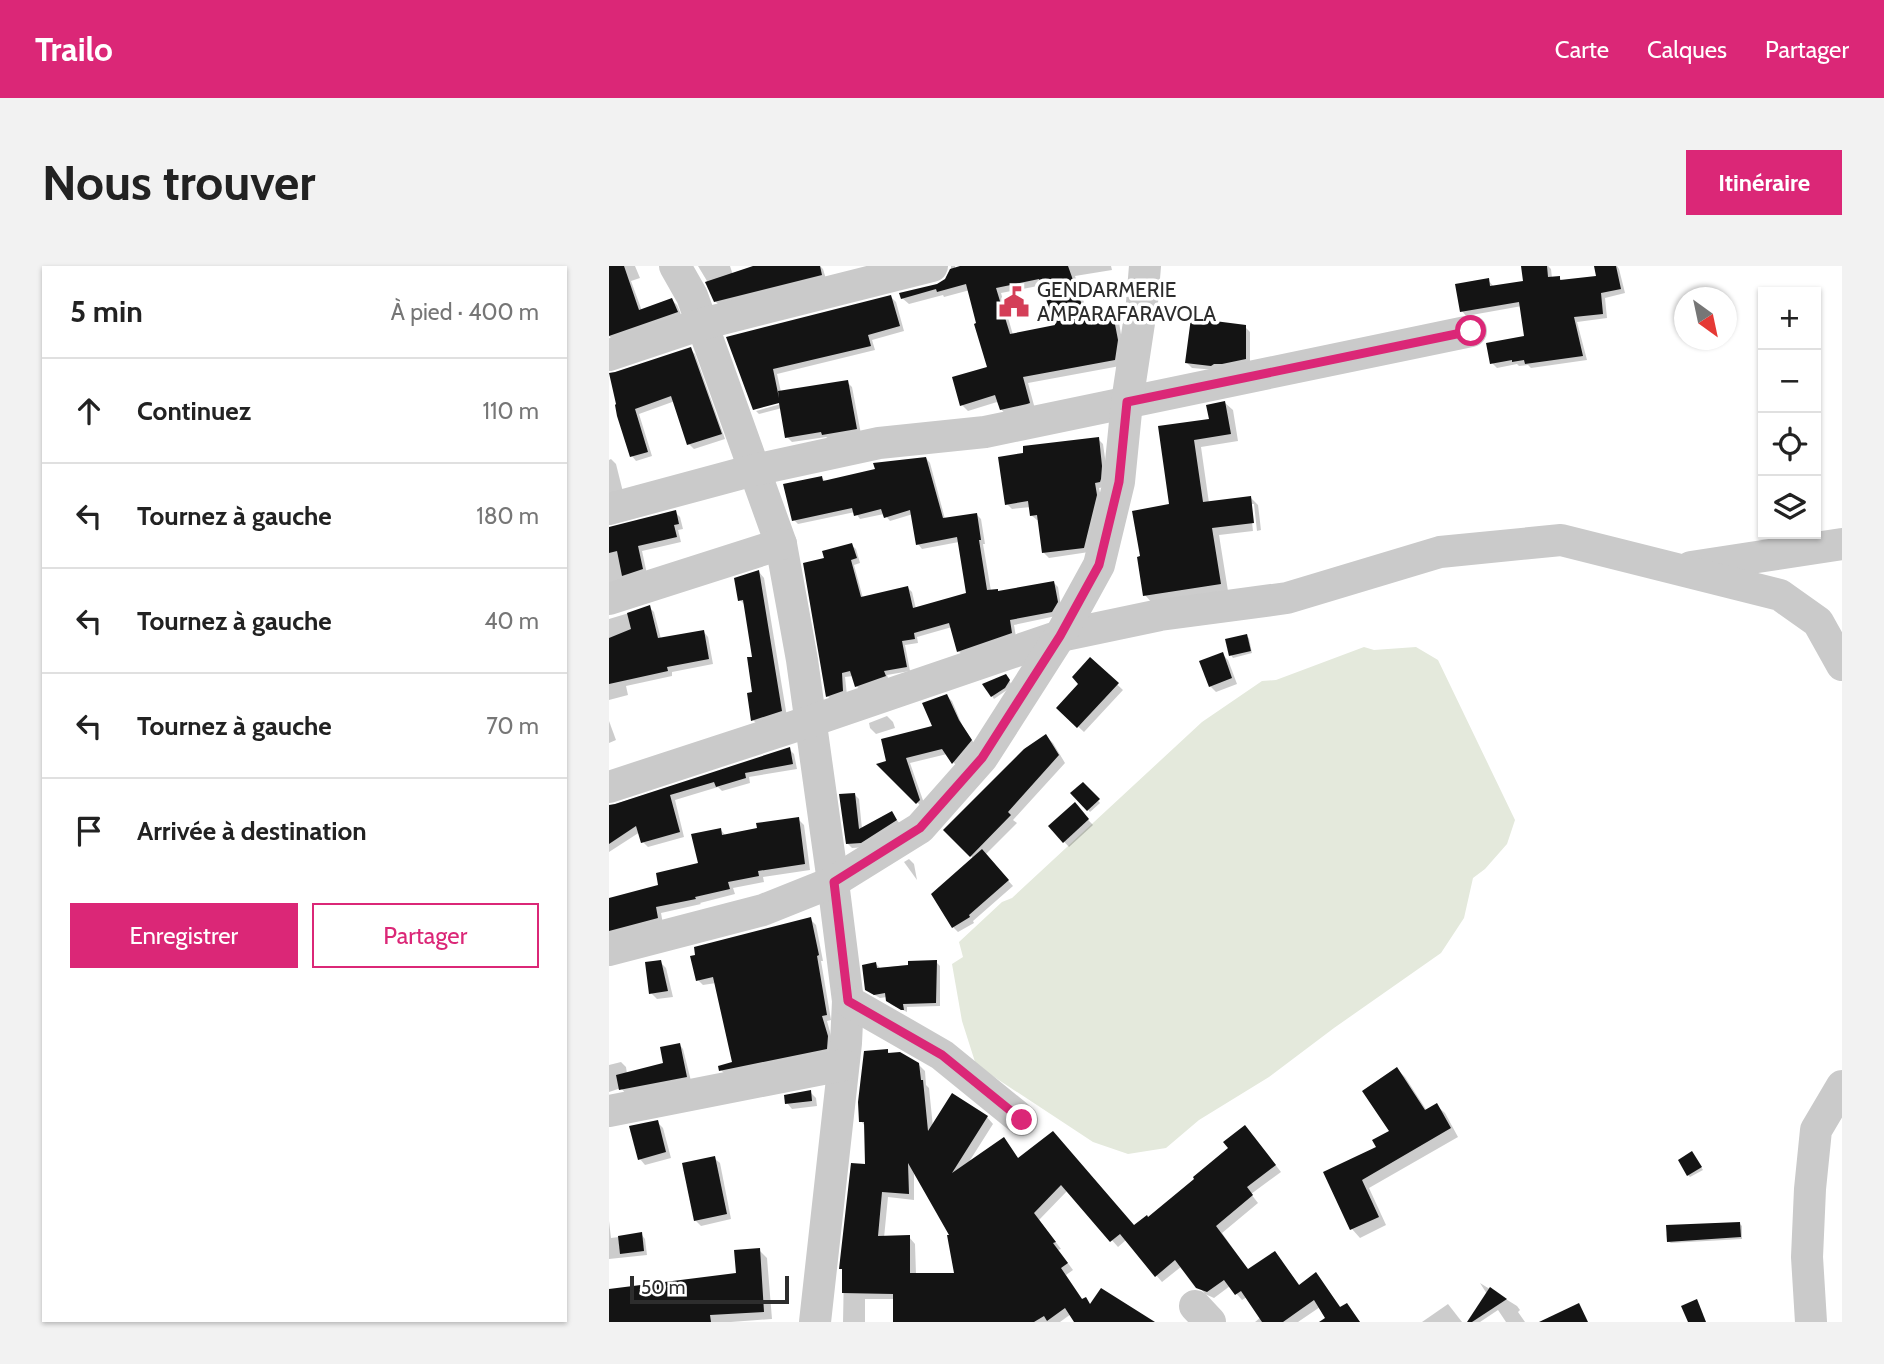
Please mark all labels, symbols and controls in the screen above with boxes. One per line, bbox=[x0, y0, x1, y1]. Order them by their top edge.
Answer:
text: Trailo bbox=[35, 29, 113, 69]
text: Carte bbox=[1555, 35, 1609, 64]
text: Calques bbox=[1647, 35, 1727, 64]
text: Partager bbox=[1765, 35, 1849, 64]
button: Itinéraire bbox=[1686, 150, 1842, 215]
text: Nous trouver bbox=[42, 153, 316, 212]
place label: GENDARMERIE AMPARAFARAVOLA bbox=[1037, 277, 1216, 326]
public building icon: GENDARMERIE AMPARAFARAVOLA bbox=[997, 285, 1031, 319]
north arrow bbox=[1674, 287, 1737, 350]
map controls bbox=[1758, 287, 1821, 539]
button: + bbox=[1758, 287, 1821, 350]
text: 5 min bbox=[70, 293, 143, 330]
text: À pied · 400 m bbox=[391, 298, 539, 326]
route start bbox=[1455, 315, 1486, 346]
button: − bbox=[1758, 350, 1821, 413]
icon: ahead bbox=[70, 392, 108, 430]
text: Continuez bbox=[137, 395, 251, 427]
text: 110 m bbox=[483, 397, 539, 425]
button: locate bbox=[1758, 413, 1821, 476]
button: layers bbox=[1758, 476, 1821, 539]
icon: left bbox=[70, 497, 108, 535]
text: Tournez à gauche bbox=[137, 500, 332, 532]
text: 180 m bbox=[476, 502, 539, 530]
icon: left bbox=[70, 602, 108, 640]
text: Tournez à gauche bbox=[137, 605, 332, 637]
text: 40 m bbox=[484, 607, 539, 635]
icon: left bbox=[70, 707, 108, 745]
text: Tournez à gauche bbox=[137, 710, 332, 742]
text: 70 m bbox=[486, 712, 539, 740]
icon: arrive bbox=[70, 812, 108, 850]
text: Arrivée à destination bbox=[137, 815, 367, 847]
button: Enregistrer bbox=[70, 903, 298, 968]
button: Partager bbox=[312, 903, 539, 968]
route end bbox=[1006, 1104, 1037, 1135]
scale bar bbox=[630, 1273, 789, 1305]
text: 50 m bbox=[641, 1276, 685, 1299]

